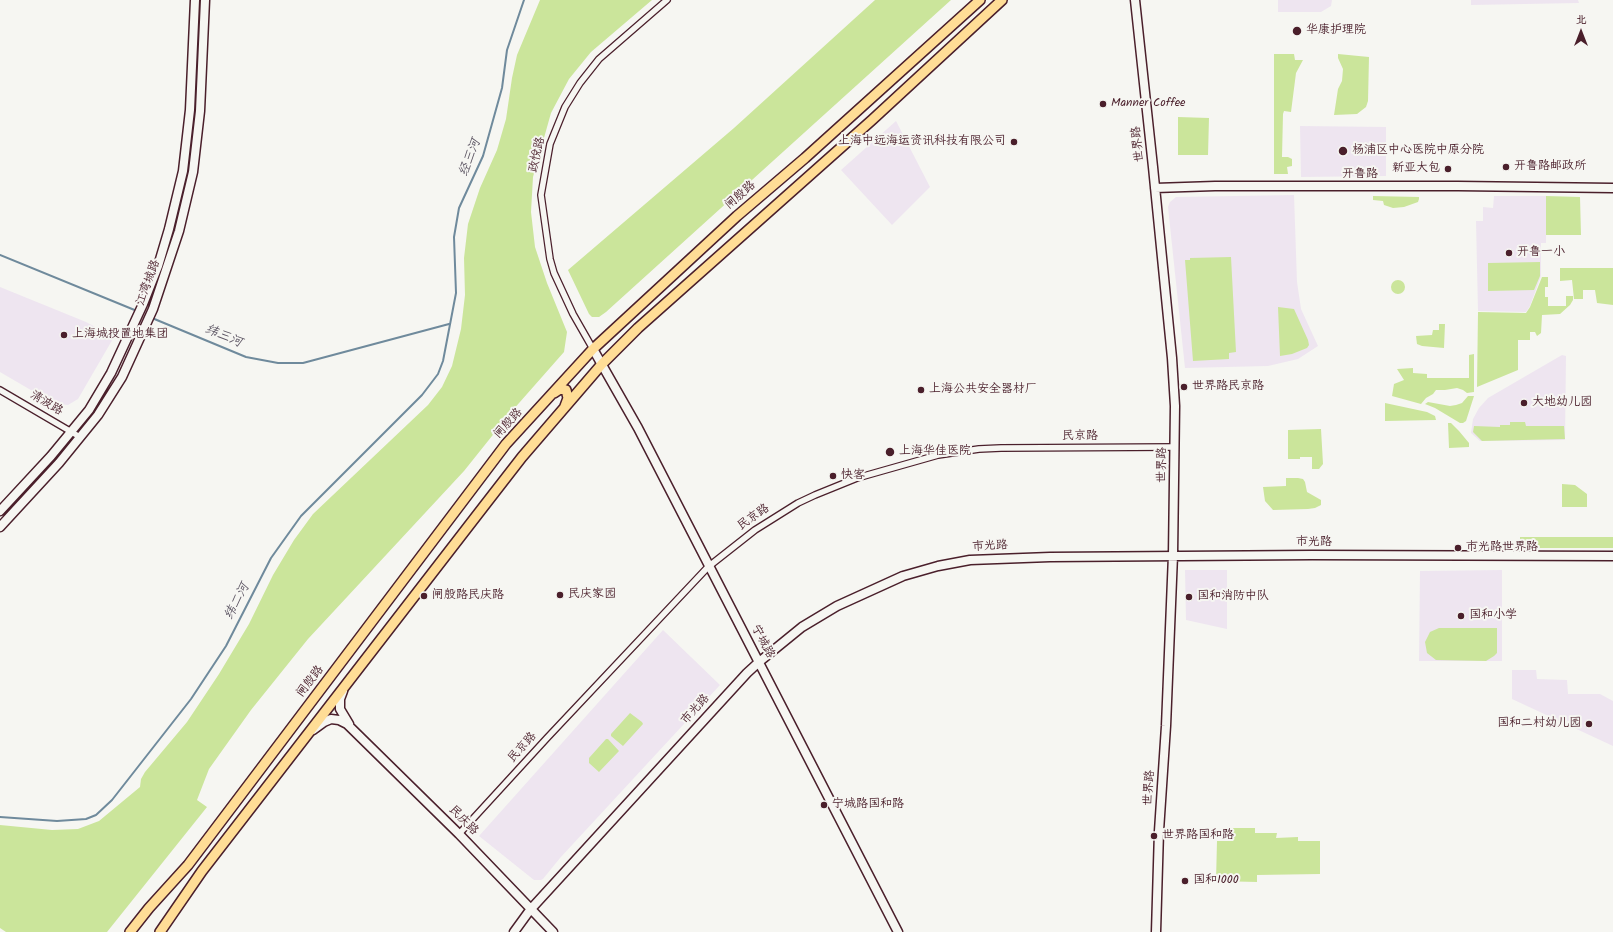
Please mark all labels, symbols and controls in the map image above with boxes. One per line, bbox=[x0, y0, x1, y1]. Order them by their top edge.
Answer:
text: 北 bbox=[1576, 11, 1587, 29]
north arrow bbox=[1561, 12, 1601, 52]
place label: 华康护理院 bbox=[1306, 24, 1366, 38]
marker: 华康护理院 bbox=[1291, 25, 1303, 37]
place label: Manner Coffee bbox=[1111, 97, 1186, 111]
marker: Manner Coffee bbox=[1098, 99, 1108, 109]
street label: 世界路 bbox=[1130, 125, 1148, 163]
place label: 上海中远海运资讯科技有限公司 bbox=[838, 135, 1006, 149]
street label: 政悦路 bbox=[527, 136, 549, 174]
water label: 经三河 bbox=[457, 137, 485, 179]
marker: 上海中远海运资讯科技有限公司 bbox=[1009, 137, 1019, 147]
place label: 杨浦区中心医院中原分院 bbox=[1352, 144, 1484, 158]
marker: 杨浦区中心医院中原分院 bbox=[1337, 145, 1349, 157]
place label: 开鲁路邮政所 bbox=[1514, 160, 1586, 174]
place label: 新亚大包 bbox=[1392, 162, 1440, 176]
marker: 开鲁路邮政所 bbox=[1501, 162, 1511, 172]
marker: 新亚大包 bbox=[1443, 164, 1453, 174]
street label: 开鲁路 bbox=[1342, 168, 1378, 182]
street label: 闸殷路 bbox=[723, 179, 759, 213]
place label: 开鲁一小 bbox=[1517, 246, 1565, 260]
marker: 开鲁一小 bbox=[1504, 248, 1514, 258]
street label: 江湾城路 bbox=[134, 258, 164, 308]
water label: 纬三河 bbox=[202, 322, 244, 352]
place label: 上海城投置地集团 bbox=[72, 328, 168, 342]
marker: 上海城投置地集团 bbox=[59, 330, 69, 340]
place label: 世界路民京路 bbox=[1192, 380, 1264, 394]
marker: 世界路民京路 bbox=[1179, 382, 1189, 392]
place label: 上海公共安全器材厂 bbox=[929, 383, 1037, 397]
marker: 上海公共安全器材厂 bbox=[916, 385, 926, 395]
street label: 清波路 bbox=[27, 389, 65, 419]
place label: 大地幼儿园 bbox=[1532, 396, 1592, 410]
marker: 大地幼儿园 bbox=[1519, 398, 1529, 408]
street label: 闸殷路 bbox=[492, 406, 526, 442]
street label: 民京路 bbox=[1062, 430, 1098, 444]
place label: 上海华佳医院 bbox=[899, 445, 971, 459]
marker: 上海华佳医院 bbox=[884, 446, 896, 458]
street label: 世界路 bbox=[1155, 447, 1171, 483]
place label: 快客 bbox=[841, 469, 865, 483]
marker: 快客 bbox=[828, 471, 838, 481]
street label: 民京路 bbox=[735, 502, 773, 534]
street label: 市光路 bbox=[1296, 536, 1332, 550]
street label: 市光路 bbox=[972, 539, 1008, 555]
place label: 市光路世界路 bbox=[1466, 541, 1538, 555]
marker: 市光路世界路 bbox=[1453, 543, 1463, 553]
water label: 纬二河 bbox=[222, 581, 254, 623]
place label: 民庆家园 bbox=[568, 588, 616, 602]
place label: 闸殷路民庆路 bbox=[432, 589, 504, 603]
marker: 民庆家园 bbox=[555, 590, 565, 600]
place label: 国和消防中队 bbox=[1197, 590, 1269, 604]
marker: 闸殷路民庆路 bbox=[419, 591, 429, 601]
marker: 国和消防中队 bbox=[1184, 592, 1194, 602]
place label: 国和小学 bbox=[1469, 609, 1517, 623]
marker: 国和小学 bbox=[1456, 611, 1466, 621]
street label: 宁城路 bbox=[747, 623, 777, 661]
street label: 闸殷路 bbox=[294, 663, 328, 701]
street label: 市光路 bbox=[679, 692, 713, 728]
place label: 国和二村幼儿园 bbox=[1497, 717, 1581, 731]
marker: 国和二村幼儿园 bbox=[1584, 719, 1594, 729]
street label: 民京路 bbox=[506, 730, 540, 766]
street label: 世界路 bbox=[1142, 770, 1158, 806]
place label: 宁城路国和路 bbox=[832, 798, 904, 812]
marker: 宁城路国和路 bbox=[819, 800, 829, 810]
street label: 民庆路 bbox=[445, 803, 481, 839]
place label: 世界路国和路 bbox=[1162, 829, 1234, 843]
marker: 世界路国和路 bbox=[1149, 831, 1159, 841]
place label: 国和1000 bbox=[1193, 874, 1239, 888]
marker: 国和1000 bbox=[1180, 876, 1190, 886]

